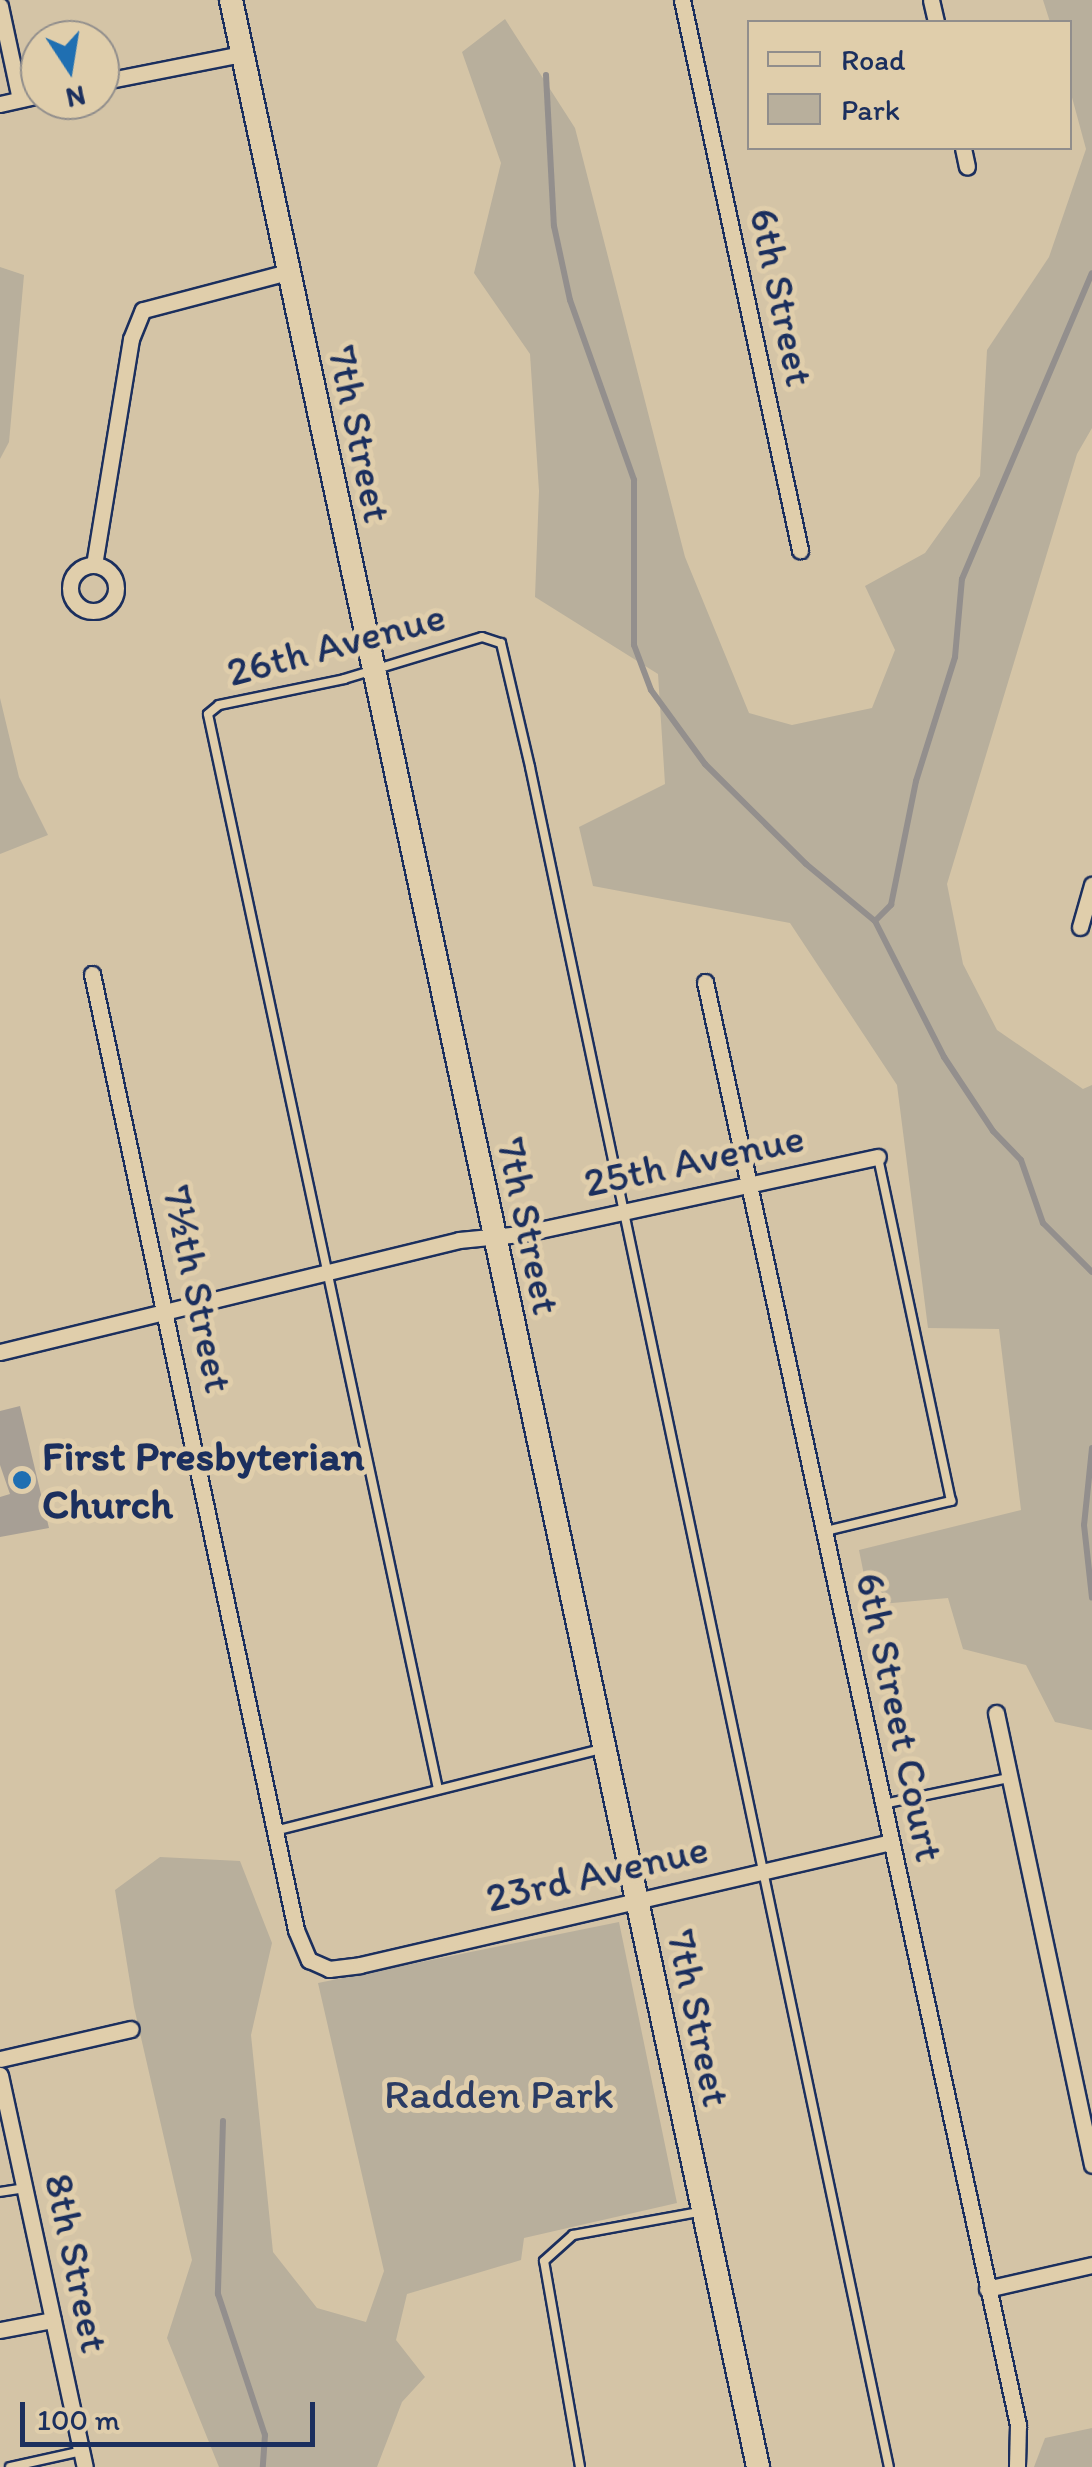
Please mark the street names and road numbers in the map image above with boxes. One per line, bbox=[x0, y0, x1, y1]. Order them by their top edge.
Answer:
street label: 6th Street bbox=[739, 204, 825, 390]
street label: 7th Street bbox=[317, 341, 403, 527]
street label: 26th Avenue bbox=[222, 591, 450, 697]
street label: 25th Avenue bbox=[580, 1112, 808, 1208]
street label: 7th Street bbox=[486, 1133, 572, 1319]
street label: 7½th Street bbox=[152, 1181, 244, 1397]
street label: 6th Street Court bbox=[845, 1568, 955, 1866]
street label: 23rd Avenue bbox=[482, 1823, 712, 1923]
street label: 7th Street bbox=[656, 1925, 742, 2111]
street label: 8th Street bbox=[34, 2169, 120, 2357]

